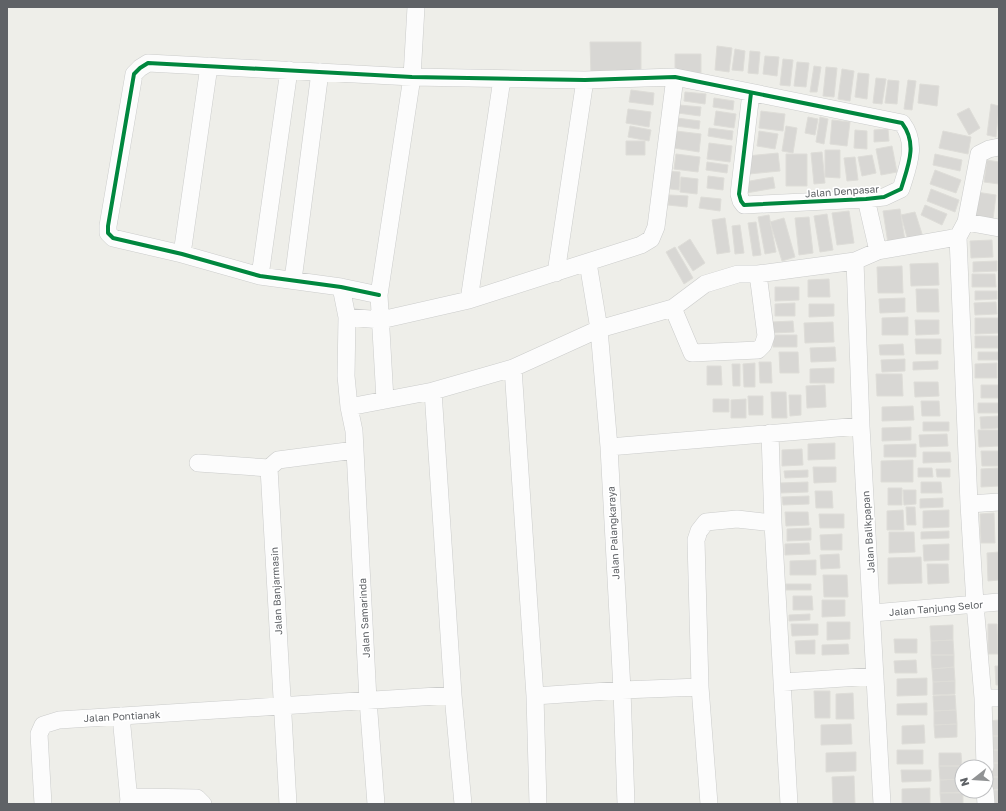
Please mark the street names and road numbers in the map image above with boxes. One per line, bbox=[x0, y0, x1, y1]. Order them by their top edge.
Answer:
street label: Jalan Denpasar bbox=[805, 182, 880, 200]
street label: Jalan Palangkaraya bbox=[605, 486, 621, 580]
street label: Jalan Balikpapan bbox=[859, 491, 877, 573]
street label: Jalan Banjarmasin bbox=[268, 547, 284, 635]
street label: Jalan Samarinda bbox=[356, 578, 372, 658]
street label: Jalan Tanjung Selor bbox=[888, 598, 984, 618]
street label: Jalan Pontianak bbox=[83, 708, 161, 724]

